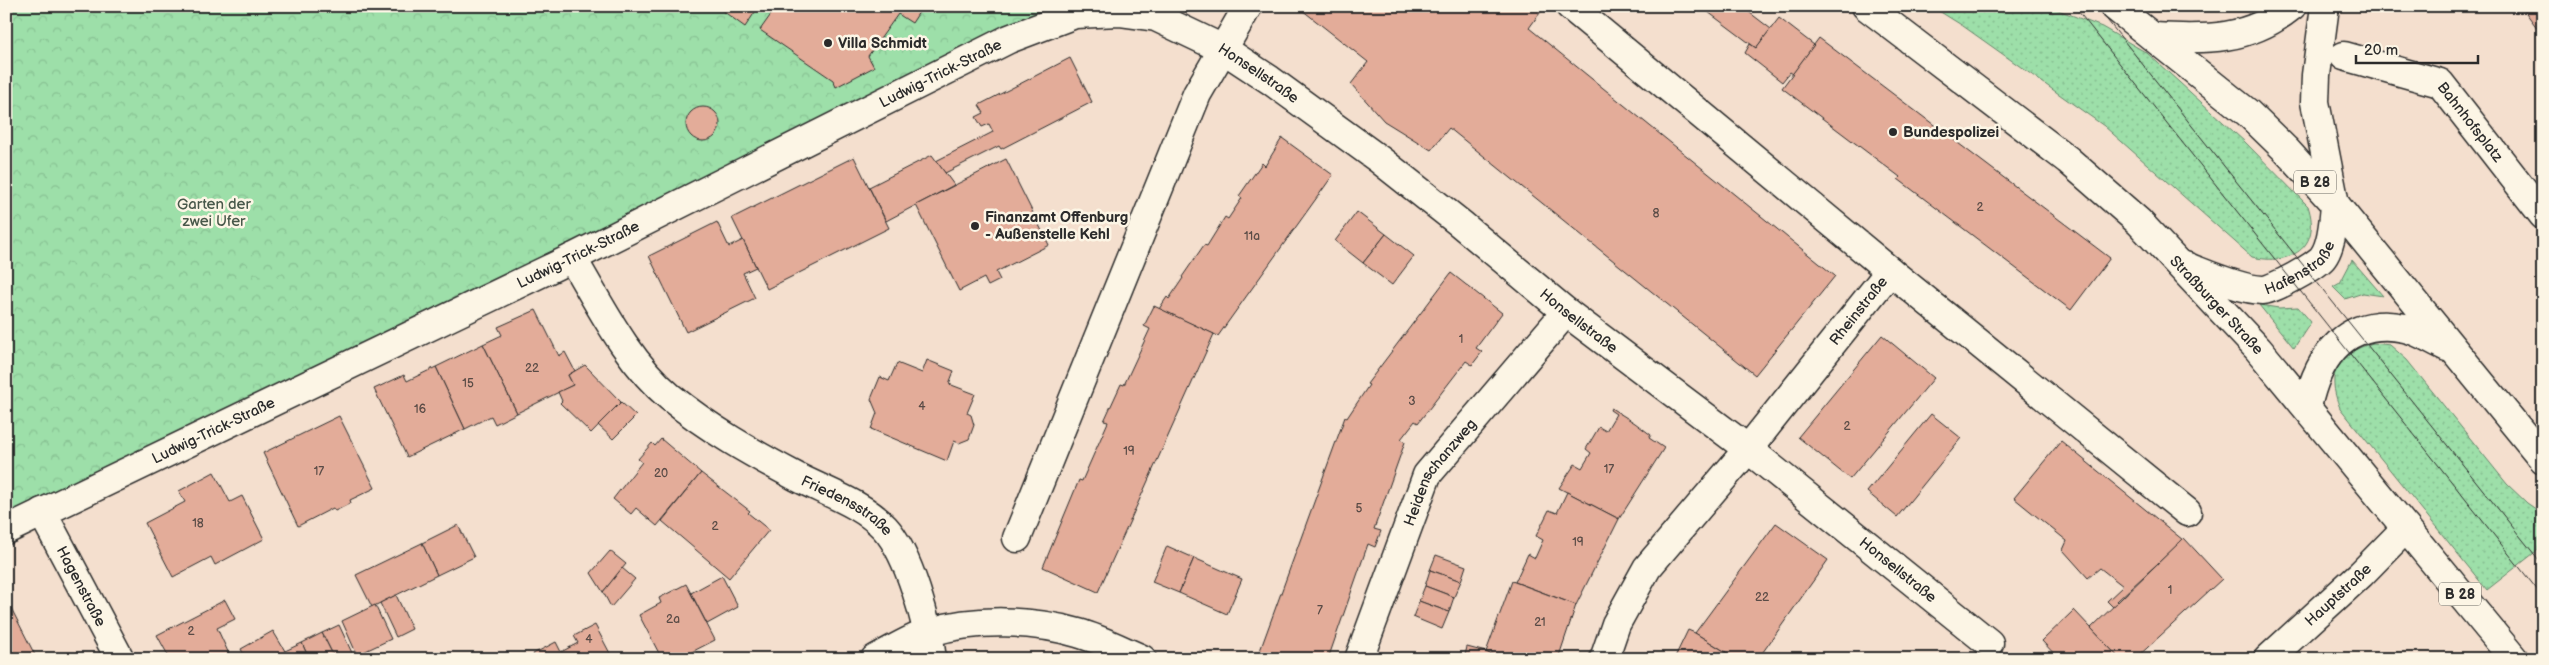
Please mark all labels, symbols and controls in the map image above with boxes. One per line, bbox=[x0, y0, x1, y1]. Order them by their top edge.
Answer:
scale bar bbox=[2356, 32, 2479, 64]
place label: Villa Schmidt bbox=[838, 34, 927, 53]
street label: Ludwig-Trick-Straße bbox=[876, 35, 1005, 112]
marker: Villa Schmidt bbox=[822, 37, 834, 49]
street label: Honsellstraße bbox=[1214, 39, 1303, 108]
text: 20 m bbox=[2364, 41, 2398, 60]
street label: Bahnhofsplatz bbox=[2433, 78, 2508, 166]
place label: Bundespolizei bbox=[1903, 123, 1999, 142]
marker: Bundespolizei bbox=[1887, 126, 1899, 138]
road number: B 28 bbox=[2294, 170, 2336, 193]
park label: Garten der zwei Ufer bbox=[177, 195, 251, 231]
house number: 2 bbox=[1976, 200, 1984, 215]
house number: 8 bbox=[1653, 206, 1660, 221]
place label: Finanzamt Offenburg - Außenstelle Kehl bbox=[985, 208, 1128, 244]
street label: Ludwig-Trick-Straße bbox=[514, 216, 643, 293]
marker: Finanzamt Offenburg - Außenstelle Kehl bbox=[969, 220, 981, 232]
house number: 11a bbox=[1244, 229, 1260, 244]
street label: Hafenstraße bbox=[2262, 239, 2339, 299]
street label: Straßburger Straße bbox=[2166, 251, 2268, 359]
street label: Rheinstraße bbox=[1825, 272, 1892, 349]
street label: Honsellstraße bbox=[1536, 284, 1622, 357]
house number: 1 bbox=[1459, 332, 1463, 347]
house number: 22 bbox=[525, 361, 539, 376]
house number: 15 bbox=[462, 376, 474, 391]
street label: Ludwig-Trick-Straße bbox=[149, 393, 278, 468]
house number: 3 bbox=[1408, 394, 1416, 409]
house number: 4 bbox=[918, 399, 926, 414]
house number: 16 bbox=[414, 402, 426, 417]
street label: Heidenschanzweg bbox=[1400, 415, 1480, 529]
house number: 2 bbox=[1843, 419, 1851, 434]
house number: 19 bbox=[1123, 444, 1135, 459]
house number: 17 bbox=[1604, 462, 1614, 477]
house number: 17 bbox=[314, 464, 324, 479]
house number: 20 bbox=[654, 466, 668, 481]
street label: Friedensstraße bbox=[798, 471, 897, 539]
house number: 5 bbox=[1356, 501, 1363, 516]
house number: 18 bbox=[192, 516, 204, 531]
house number: 2 bbox=[711, 519, 719, 534]
street label: Honsellstraße bbox=[1856, 533, 1941, 607]
house number: 19 bbox=[1572, 535, 1584, 550]
street label: Hagenstraße bbox=[52, 543, 111, 630]
street label: Hauptstraße bbox=[2301, 559, 2375, 630]
road number: B 28 bbox=[2439, 582, 2481, 606]
house number: 1 bbox=[2168, 583, 2172, 598]
house number: 22 bbox=[1755, 590, 1769, 605]
house number: 7 bbox=[1317, 603, 1323, 618]
house number: 2a bbox=[666, 612, 680, 627]
house number: 21 bbox=[1534, 615, 1546, 630]
house number: 2 bbox=[187, 624, 195, 639]
house number: 4 bbox=[585, 632, 593, 647]

